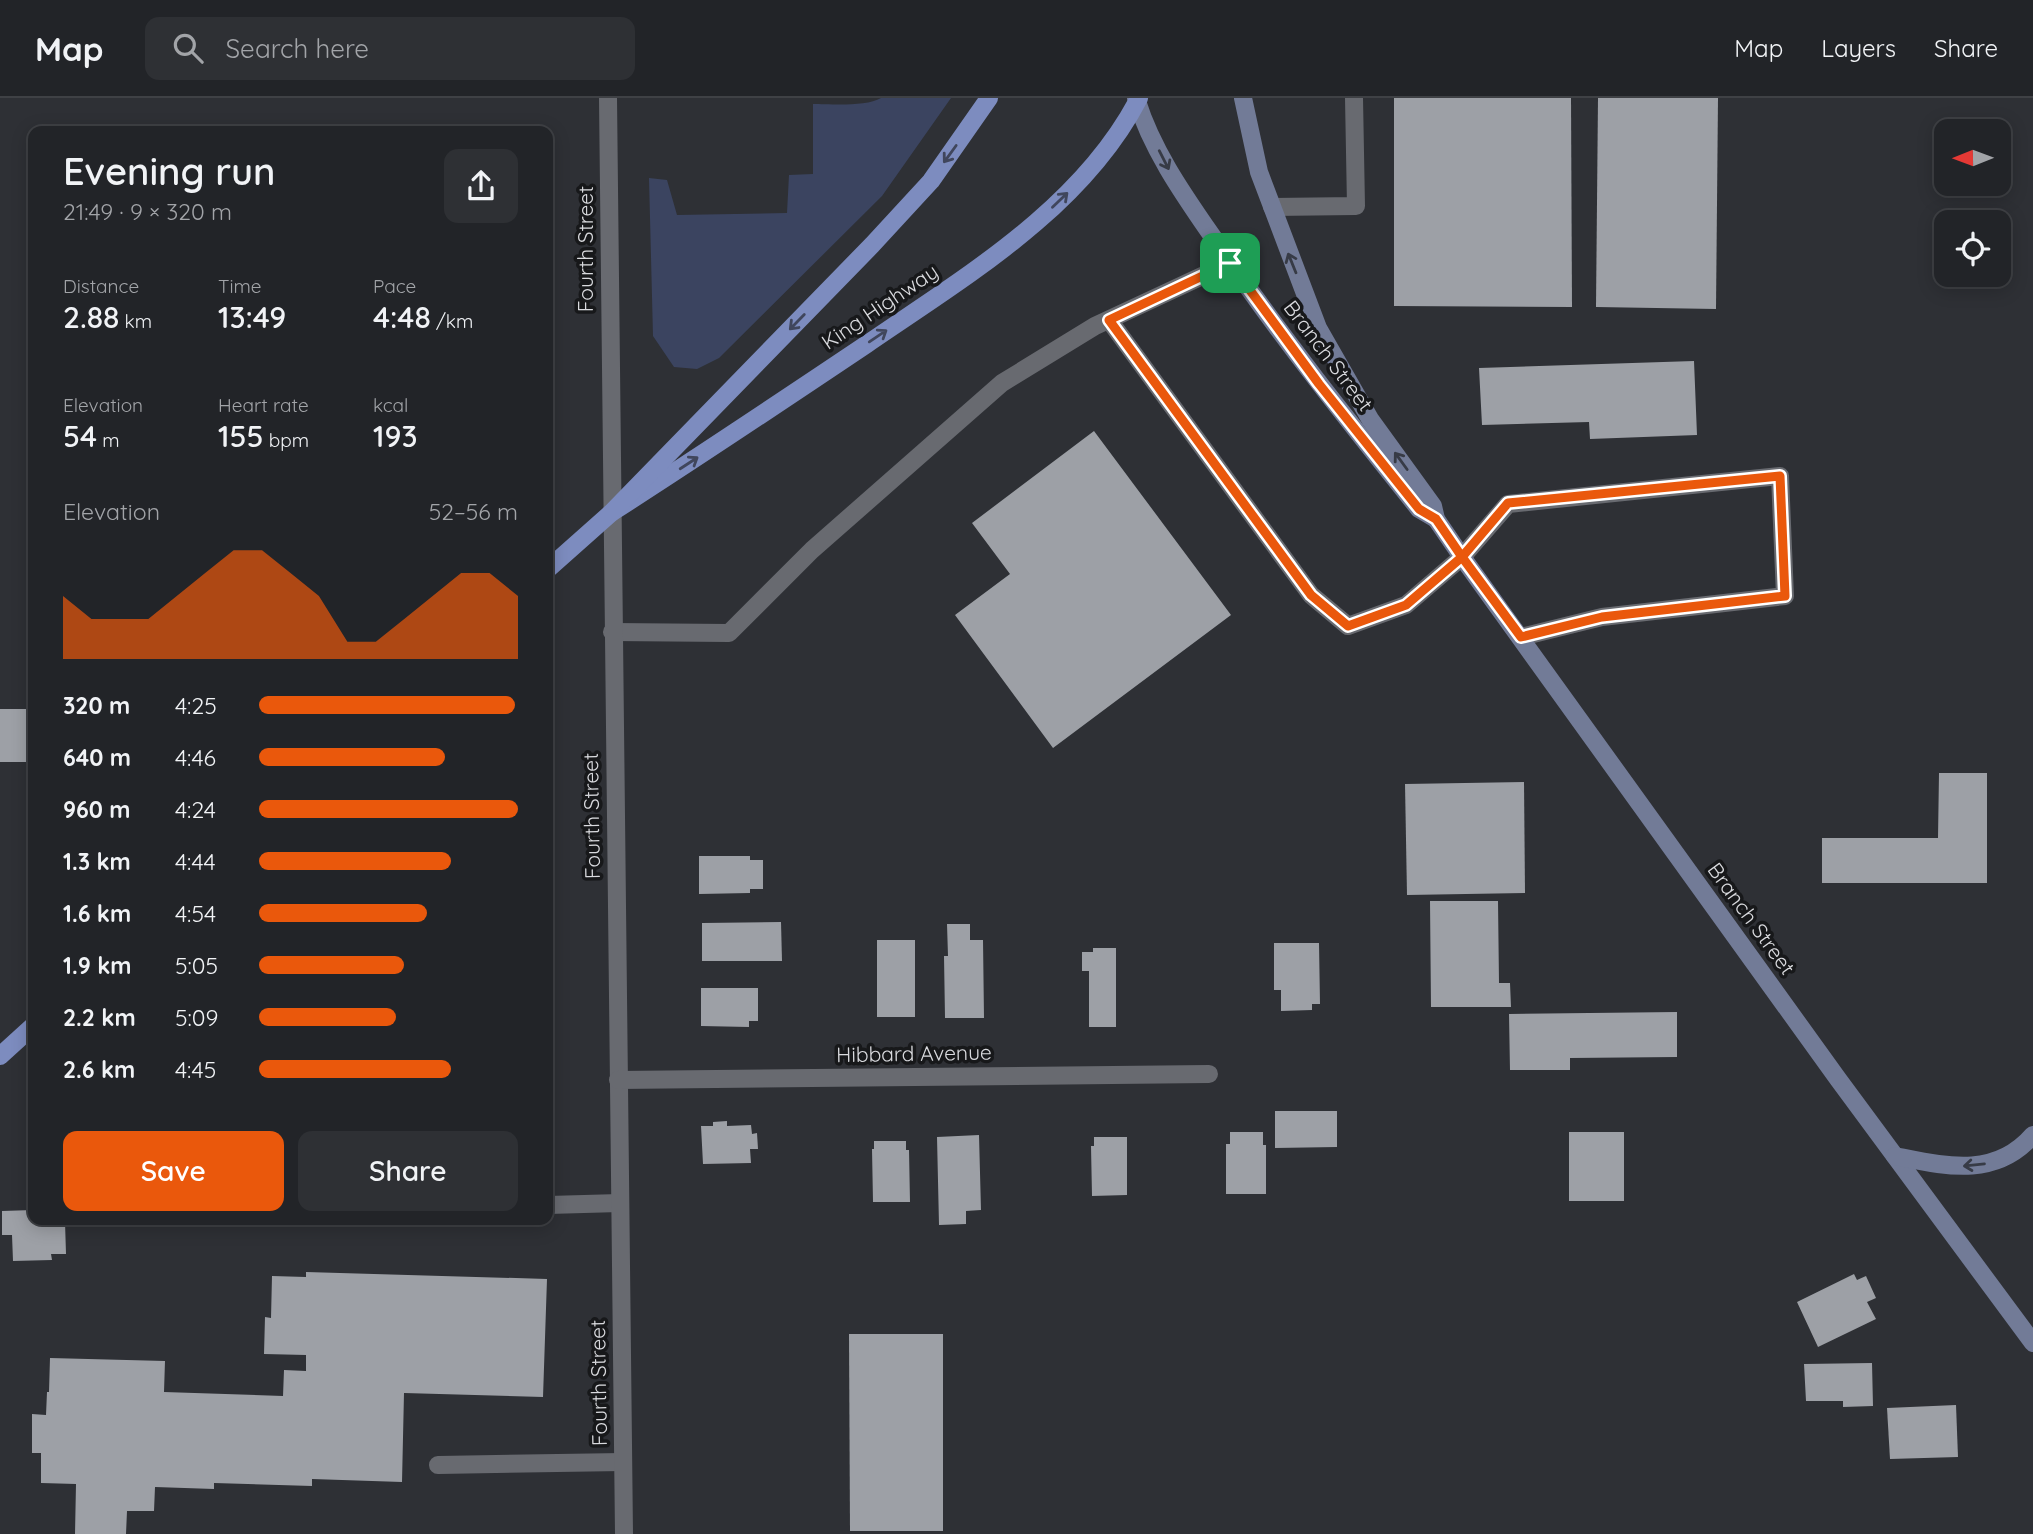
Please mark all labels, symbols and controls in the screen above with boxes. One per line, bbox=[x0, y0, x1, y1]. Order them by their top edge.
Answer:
search box bbox=[145, 17, 635, 80]
text: Map bbox=[35, 28, 103, 69]
icon: search bbox=[169, 29, 207, 67]
text: Search here bbox=[225, 32, 369, 65]
text: Map bbox=[1734, 33, 1783, 63]
text: Layers bbox=[1821, 33, 1896, 63]
text: Share bbox=[1934, 33, 1998, 63]
north arrow bbox=[1934, 119, 2011, 196]
map controls bbox=[1934, 119, 2011, 287]
one-way arrow bbox=[943, 144, 957, 163]
text: Evening run bbox=[63, 147, 276, 195]
button: share bbox=[444, 149, 518, 223]
one-way arrow bbox=[1158, 149, 1172, 170]
street label: Fourth Street bbox=[572, 186, 598, 312]
one-way arrow bbox=[1051, 192, 1068, 209]
text: 21:49 · 9 × 320 m bbox=[63, 197, 232, 226]
button: locate bbox=[1934, 210, 2011, 287]
pin bbox=[1200, 233, 1260, 293]
icon: arrive bbox=[1211, 244, 1249, 282]
one-way arrow bbox=[1284, 252, 1297, 274]
street label: King Highway bbox=[816, 258, 943, 355]
text: Distance bbox=[63, 274, 139, 298]
text: Time bbox=[218, 274, 262, 298]
text: Pace bbox=[373, 274, 416, 298]
street label: Branch Street bbox=[1279, 295, 1379, 416]
text: 2.88 bbox=[63, 298, 119, 336]
text: 13:49 bbox=[218, 298, 286, 336]
text: 4:48 bbox=[373, 298, 431, 336]
text: km bbox=[119, 309, 152, 333]
text: /km bbox=[431, 309, 473, 333]
one-way arrow bbox=[788, 313, 805, 330]
one-way arrow bbox=[868, 329, 887, 343]
text: Elevation bbox=[63, 393, 143, 417]
text: Heart rate bbox=[218, 393, 309, 417]
text: kcal bbox=[373, 393, 408, 417]
text: 54 bbox=[63, 417, 97, 455]
text: 155 bbox=[218, 417, 263, 455]
text: 193 bbox=[373, 417, 417, 455]
text: m bbox=[97, 428, 120, 452]
text: bpm bbox=[263, 428, 309, 452]
one-way arrow bbox=[1393, 453, 1408, 471]
one-way arrow bbox=[678, 456, 698, 470]
text: Elevation bbox=[63, 497, 160, 526]
text: 52–56 m bbox=[429, 497, 518, 526]
text: 320 m bbox=[63, 691, 130, 720]
text: 4:25 bbox=[175, 691, 217, 720]
text: 640 m bbox=[63, 743, 131, 772]
text: 4:46 bbox=[175, 743, 216, 772]
street label: Fourth Street bbox=[577, 753, 605, 879]
text: 960 m bbox=[63, 795, 131, 824]
text: 4:24 bbox=[175, 795, 216, 824]
text: 1.3 km bbox=[63, 847, 131, 876]
text: 4:44 bbox=[175, 847, 216, 876]
street label: Branch Street bbox=[1702, 857, 1801, 980]
text: 1.6 km bbox=[63, 899, 131, 928]
text: 4:54 bbox=[175, 899, 216, 928]
text: 1.9 km bbox=[63, 951, 131, 980]
text: 5:05 bbox=[175, 951, 218, 980]
text: 2.2 km bbox=[63, 1003, 136, 1032]
text: 5:09 bbox=[175, 1003, 218, 1032]
street label: Hibbard Avenue bbox=[836, 1039, 992, 1067]
text: 2.6 km bbox=[63, 1055, 135, 1084]
text: 4:45 bbox=[175, 1055, 216, 1084]
button: Save bbox=[63, 1131, 284, 1211]
button: Share bbox=[298, 1131, 518, 1211]
one-way arrow bbox=[1963, 1159, 1986, 1172]
street label: Fourth Street bbox=[584, 1320, 612, 1446]

